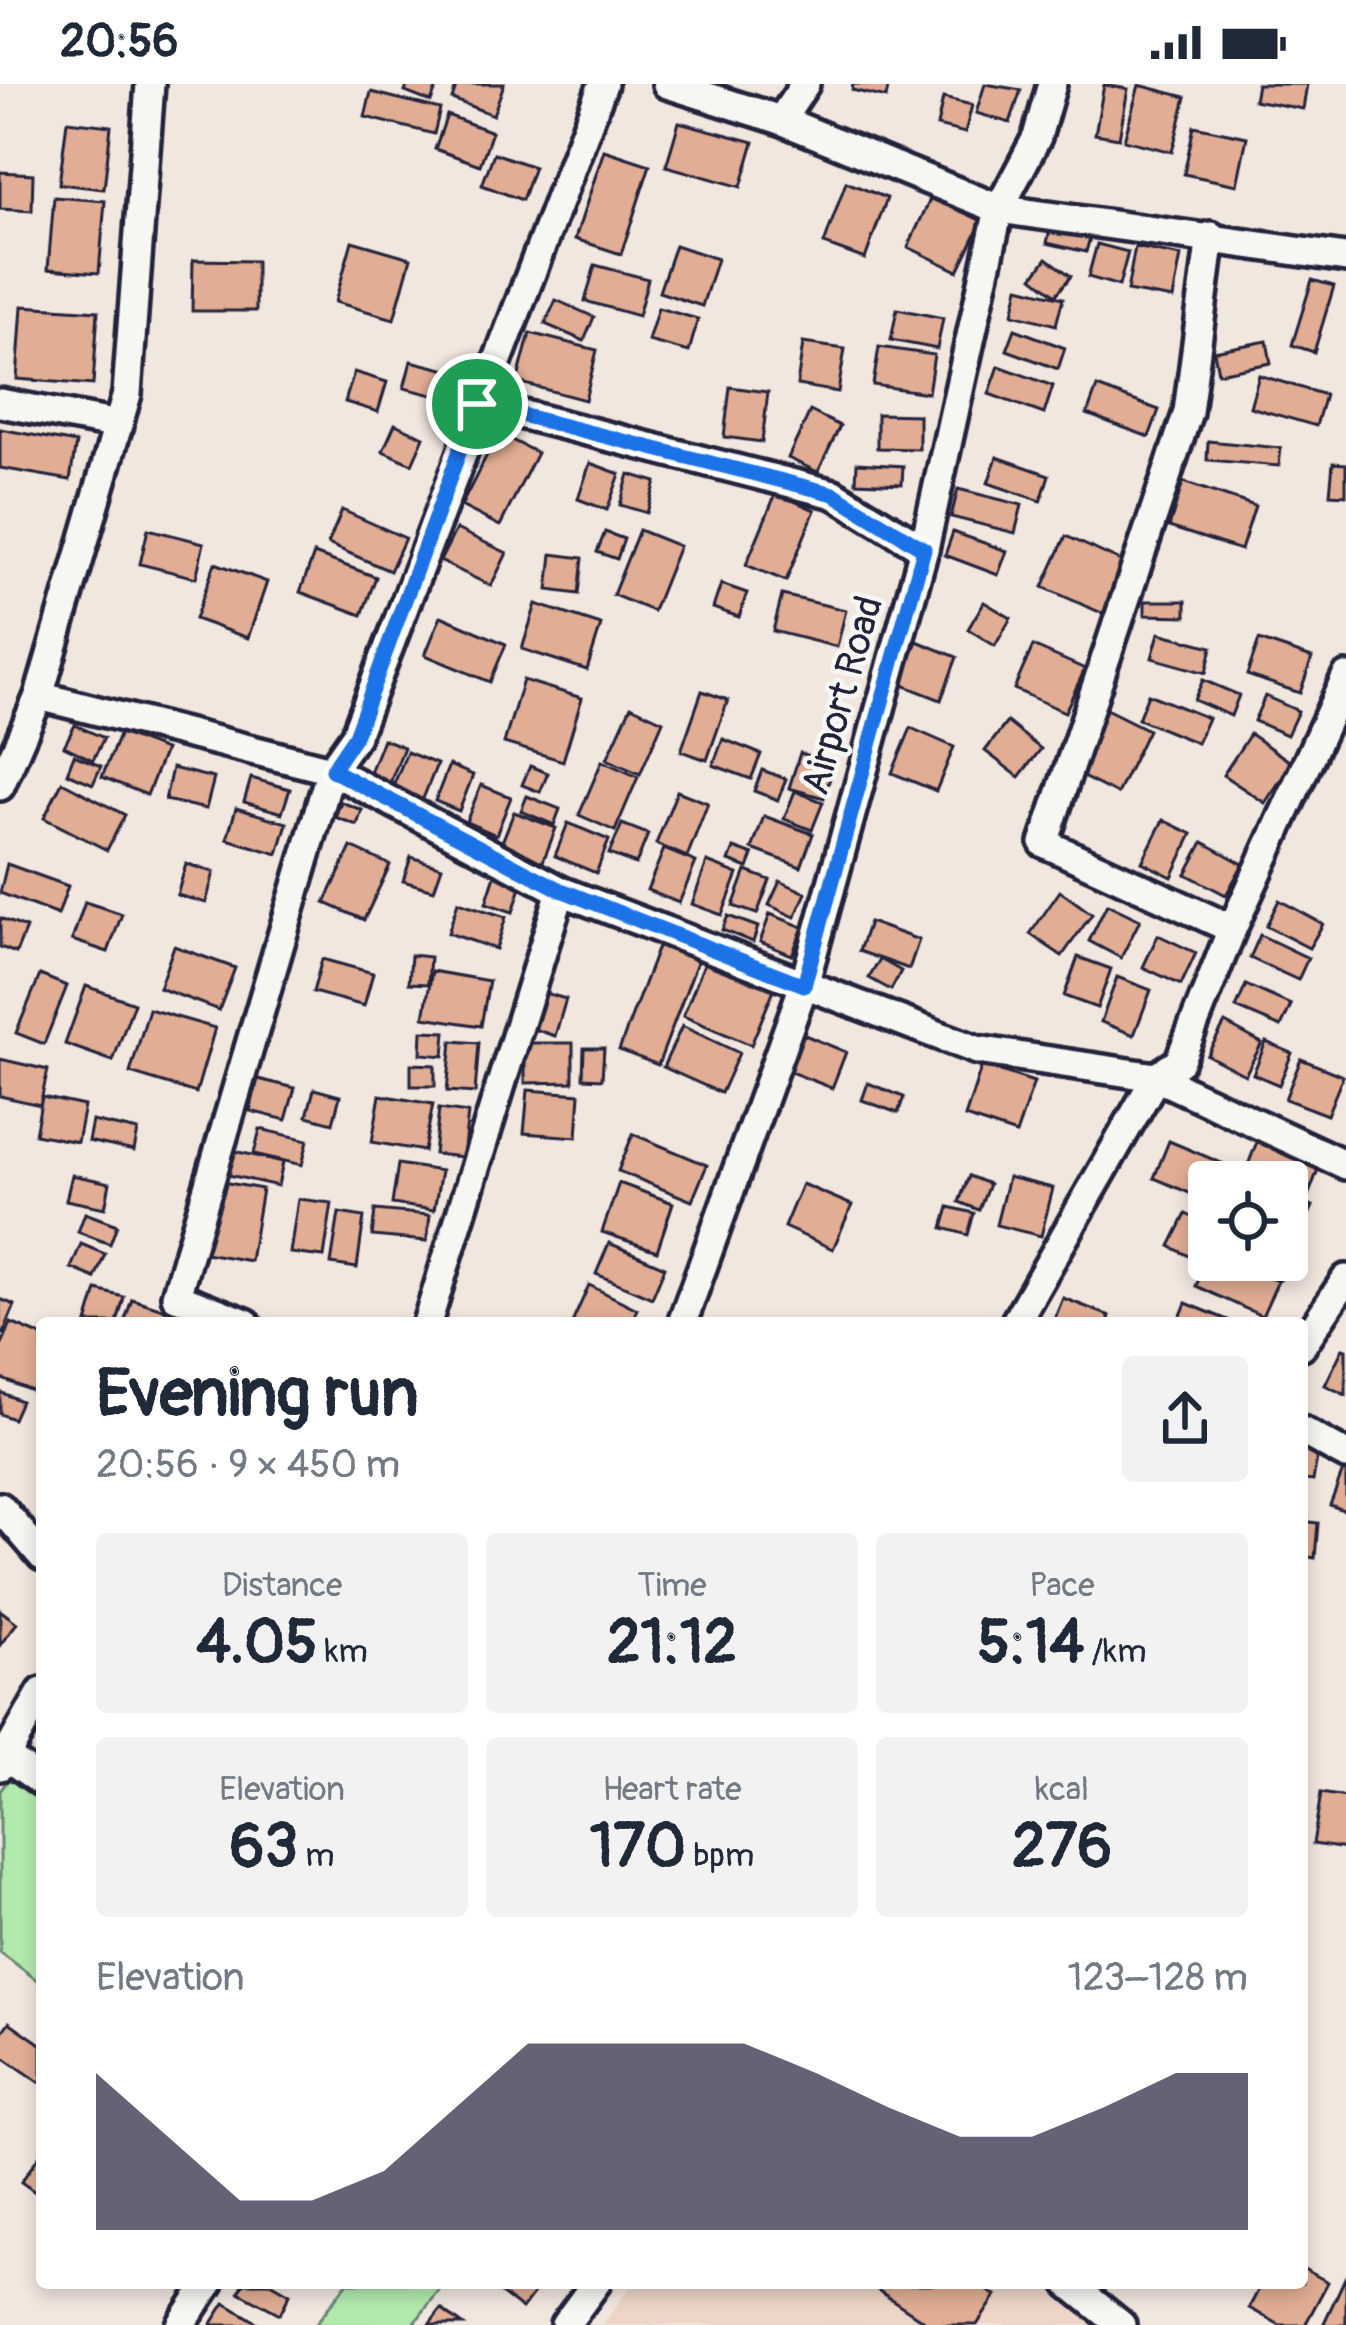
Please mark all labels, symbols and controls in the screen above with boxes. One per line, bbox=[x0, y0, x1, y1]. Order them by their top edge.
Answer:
text: 20:56 bbox=[60, 14, 179, 70]
pin bbox=[426, 353, 528, 455]
icon: arrive bbox=[444, 371, 510, 437]
street label: Airport Road bbox=[791, 590, 894, 800]
map controls bbox=[1188, 1161, 1308, 1281]
button: locate bbox=[1188, 1161, 1308, 1281]
text: Evening run bbox=[96, 1353, 419, 1436]
button: share bbox=[1122, 1356, 1248, 1482]
text: 20:56 · 9 × 450 m bbox=[96, 1440, 400, 1489]
text: Distance bbox=[222, 1565, 342, 1606]
text: Time bbox=[638, 1565, 706, 1606]
text: Pace bbox=[1029, 1565, 1095, 1606]
text: 4.05 bbox=[196, 1606, 318, 1681]
text: 21:12 bbox=[607, 1606, 737, 1681]
text: 5:14 bbox=[978, 1606, 1084, 1681]
text: km bbox=[318, 1631, 368, 1672]
text: /km bbox=[1084, 1631, 1146, 1672]
text: Elevation bbox=[219, 1769, 345, 1810]
text: Heart rate bbox=[602, 1769, 742, 1810]
text: kcal bbox=[1035, 1769, 1089, 1810]
text: 63 bbox=[230, 1810, 298, 1885]
text: 170 bbox=[590, 1810, 686, 1885]
text: 276 bbox=[1012, 1810, 1112, 1885]
text: m bbox=[298, 1835, 334, 1876]
text: bpm bbox=[686, 1835, 754, 1876]
text: Elevation bbox=[96, 1953, 245, 2002]
text: 123–128 m bbox=[1068, 1953, 1248, 2002]

